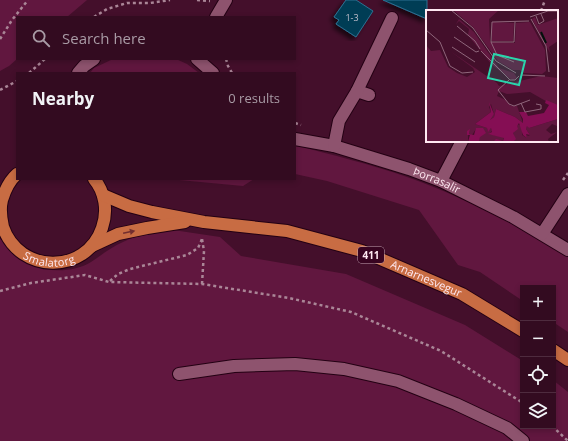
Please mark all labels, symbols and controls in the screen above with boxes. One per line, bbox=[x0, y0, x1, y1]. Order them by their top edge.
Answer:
inset map bbox=[426, 10, 558, 142]
house number: 1-3 bbox=[345, 11, 359, 24]
search box bbox=[16, 16, 296, 60]
icon: search bbox=[30, 27, 52, 49]
text: Search here bbox=[62, 28, 146, 48]
text: Nearby bbox=[32, 87, 94, 110]
text: 0 results bbox=[228, 89, 280, 107]
street label: Þorrasalir bbox=[411, 163, 464, 197]
one-way arrow bbox=[122, 228, 135, 234]
street label: Smalatorg bbox=[21, 247, 77, 270]
road number: 411 bbox=[358, 247, 384, 263]
street label: Arnarnesvegur bbox=[389, 256, 465, 300]
map controls bbox=[520, 285, 556, 429]
button: + bbox=[520, 285, 556, 321]
button: − bbox=[520, 321, 556, 357]
button: locate bbox=[520, 357, 556, 393]
button: layers bbox=[520, 393, 556, 429]

